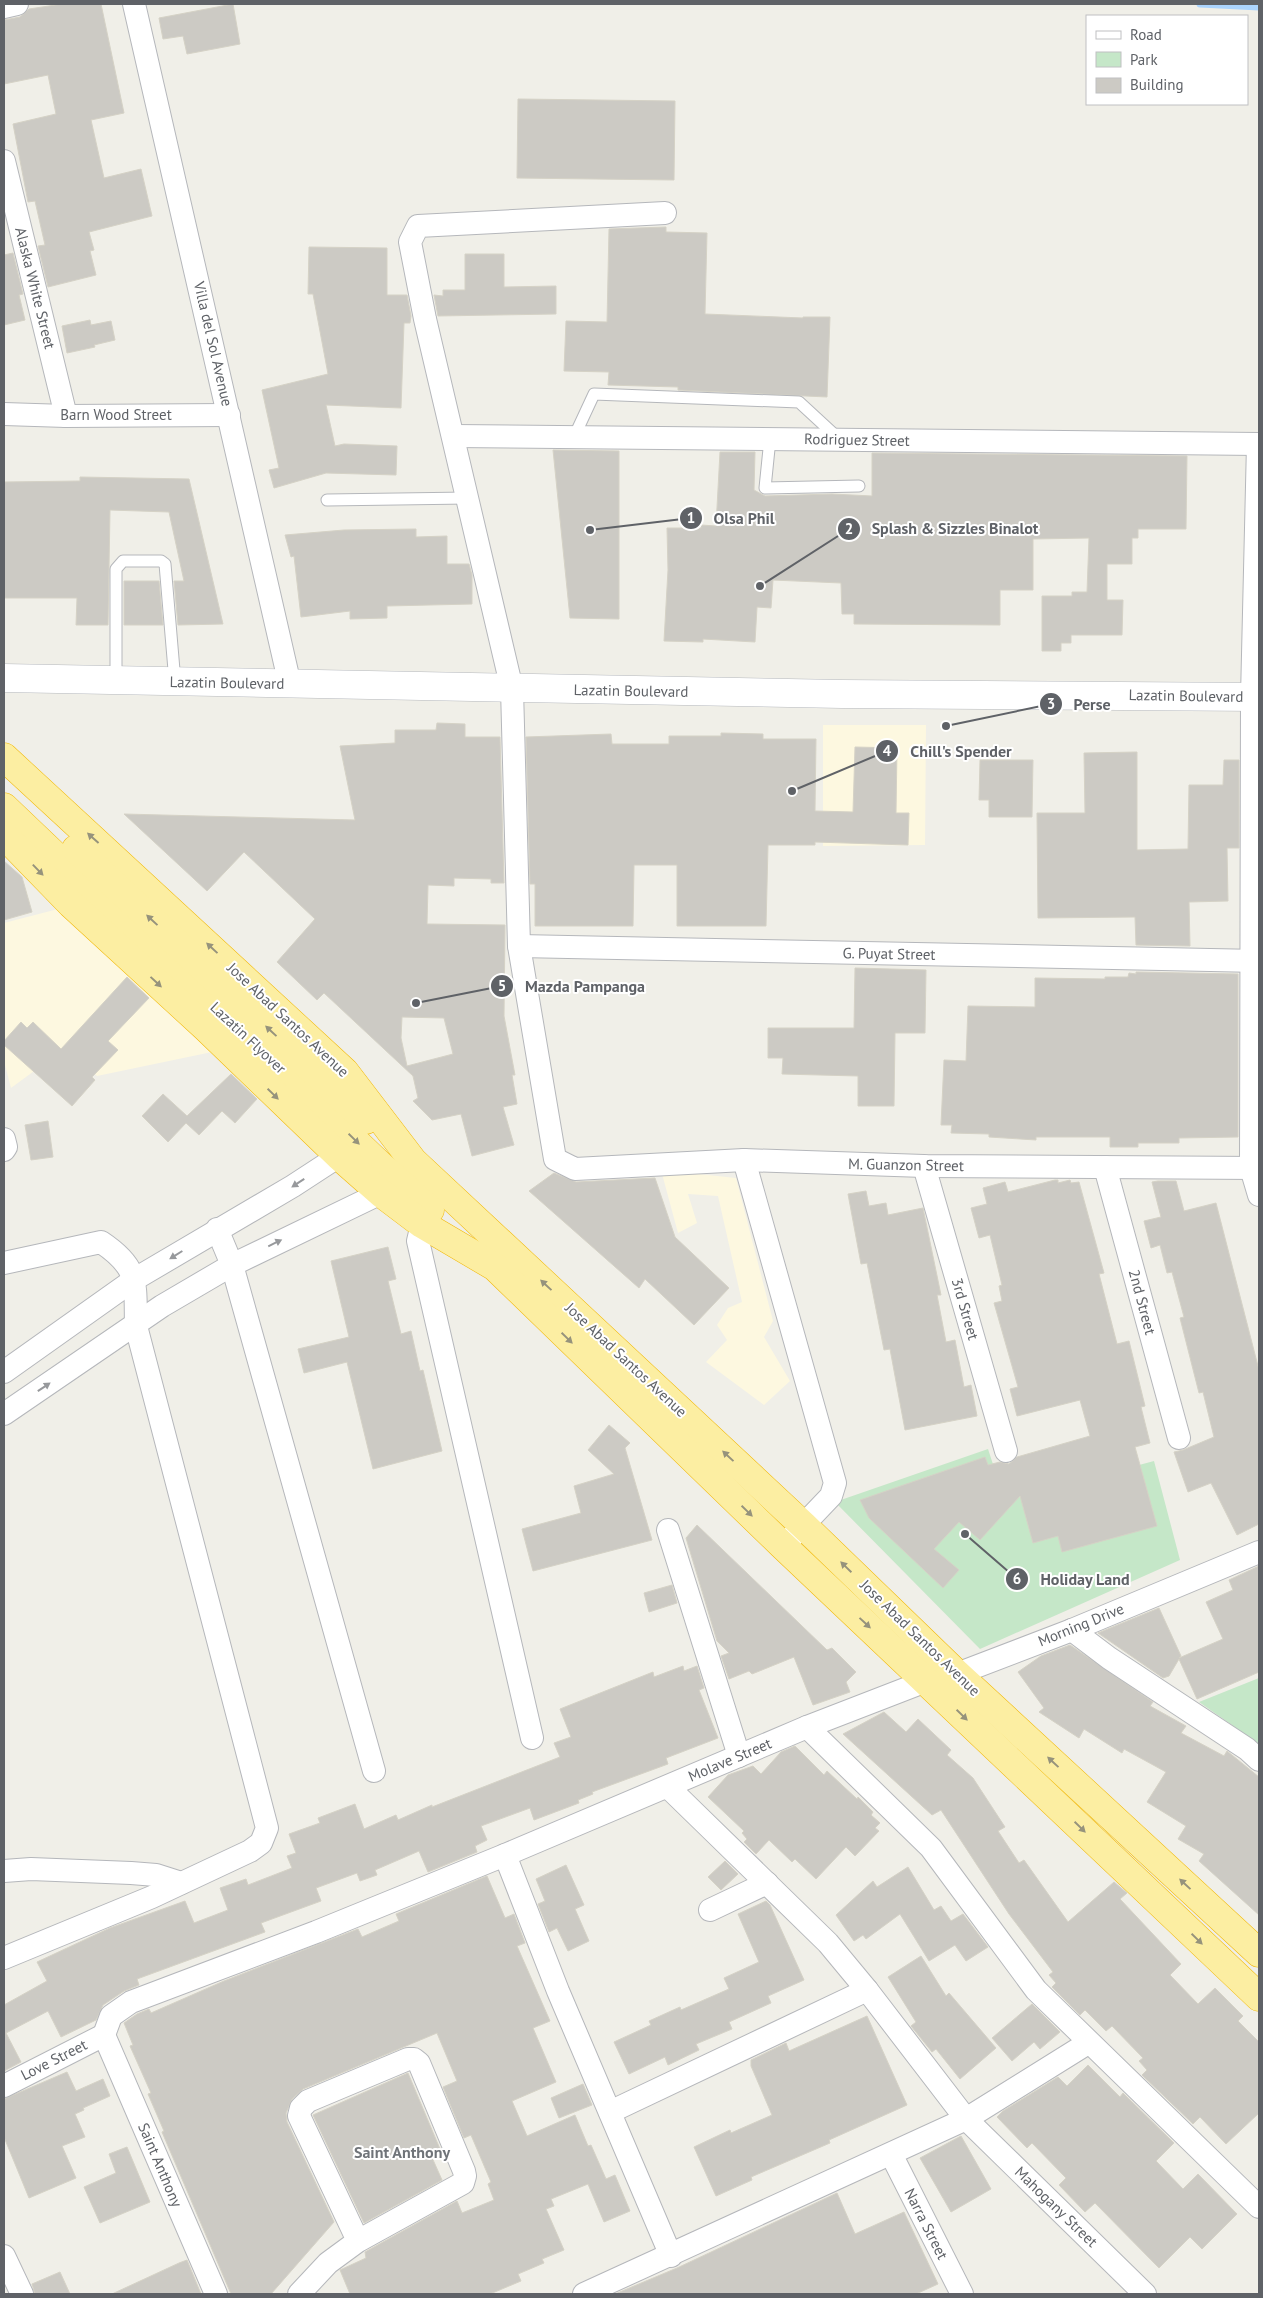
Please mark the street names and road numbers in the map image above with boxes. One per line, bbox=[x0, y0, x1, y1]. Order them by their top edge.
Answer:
street label: Alaska White Street bbox=[11, 225, 60, 351]
street label: Villa del Sol Avenue bbox=[190, 279, 237, 408]
street label: Barn Wood Street bbox=[60, 405, 172, 424]
street label: Rodriguez Street bbox=[804, 429, 910, 450]
street label: Lazatin Boulevard bbox=[169, 672, 285, 693]
street label: Lazatin Boulevard bbox=[573, 680, 689, 701]
street label: Lazatin Boulevard bbox=[1128, 685, 1244, 706]
street label: G. Puyat Street bbox=[842, 943, 936, 964]
street label: Jose Abad Santos Avenue bbox=[223, 958, 353, 1081]
street label: Lazatin Flyover bbox=[206, 998, 290, 1078]
street label: M. Guanzon Street bbox=[848, 1154, 964, 1175]
street label: 2nd Street bbox=[1125, 1267, 1160, 1337]
street label: 3rd Street bbox=[948, 1276, 983, 1342]
street label: Jose Abad Santos Avenue bbox=[561, 1298, 691, 1421]
street label: Jose Abad Santos Avenue bbox=[856, 1575, 984, 1700]
street label: Morning Drive bbox=[1035, 1599, 1127, 1650]
street label: Molave Street bbox=[685, 1733, 774, 1786]
street label: Love Street bbox=[18, 2035, 90, 2084]
street label: Saint Anthony bbox=[134, 2120, 187, 2210]
street label: Mahogany Street bbox=[1011, 2162, 1102, 2251]
street label: Narra Street bbox=[900, 2185, 953, 2263]

